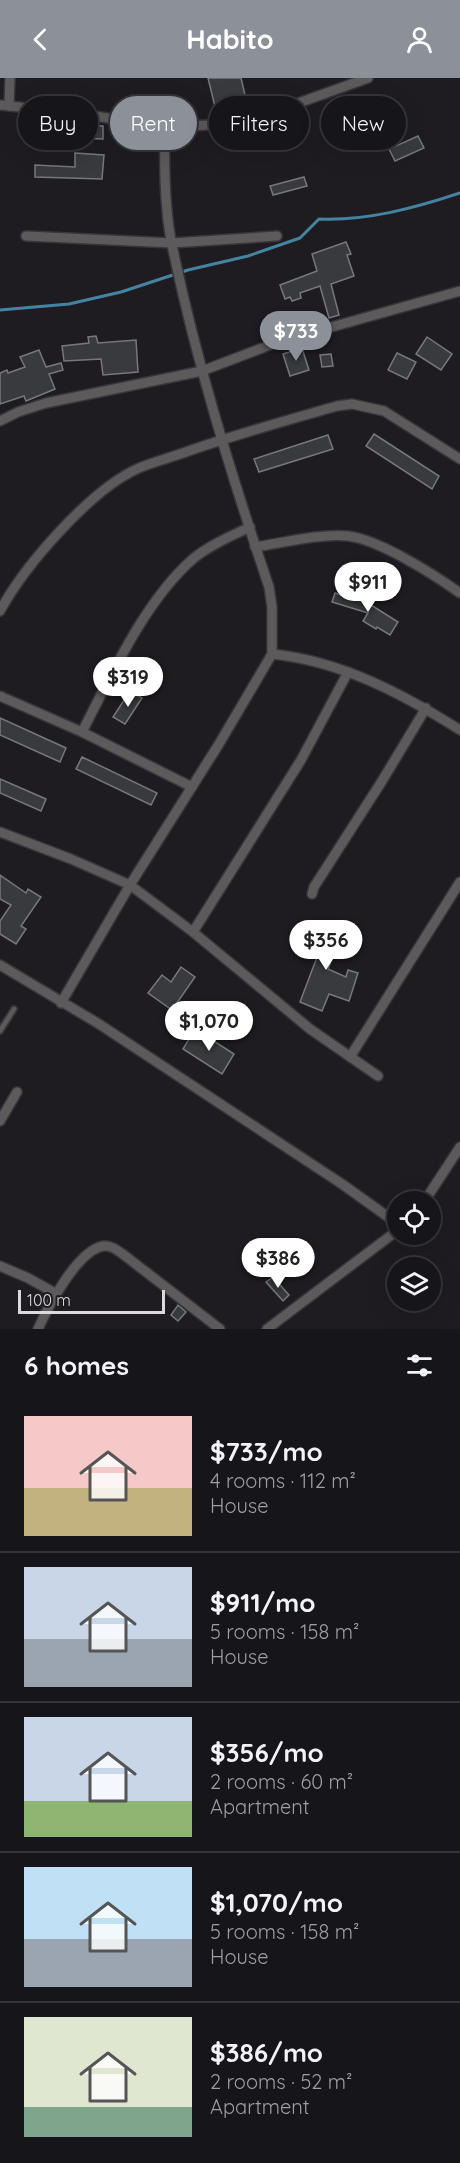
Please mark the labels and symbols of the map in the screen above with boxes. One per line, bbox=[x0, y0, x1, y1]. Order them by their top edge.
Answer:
pin: $733 bbox=[260, 311, 332, 362]
pin: $911 bbox=[332, 562, 404, 613]
pin: $319 bbox=[92, 657, 164, 708]
pin: $356 bbox=[290, 920, 362, 971]
pin: $1,070 bbox=[160, 1001, 258, 1052]
pin: $386 bbox=[242, 1238, 314, 1289]
scale bar bbox=[18, 1287, 165, 1314]

